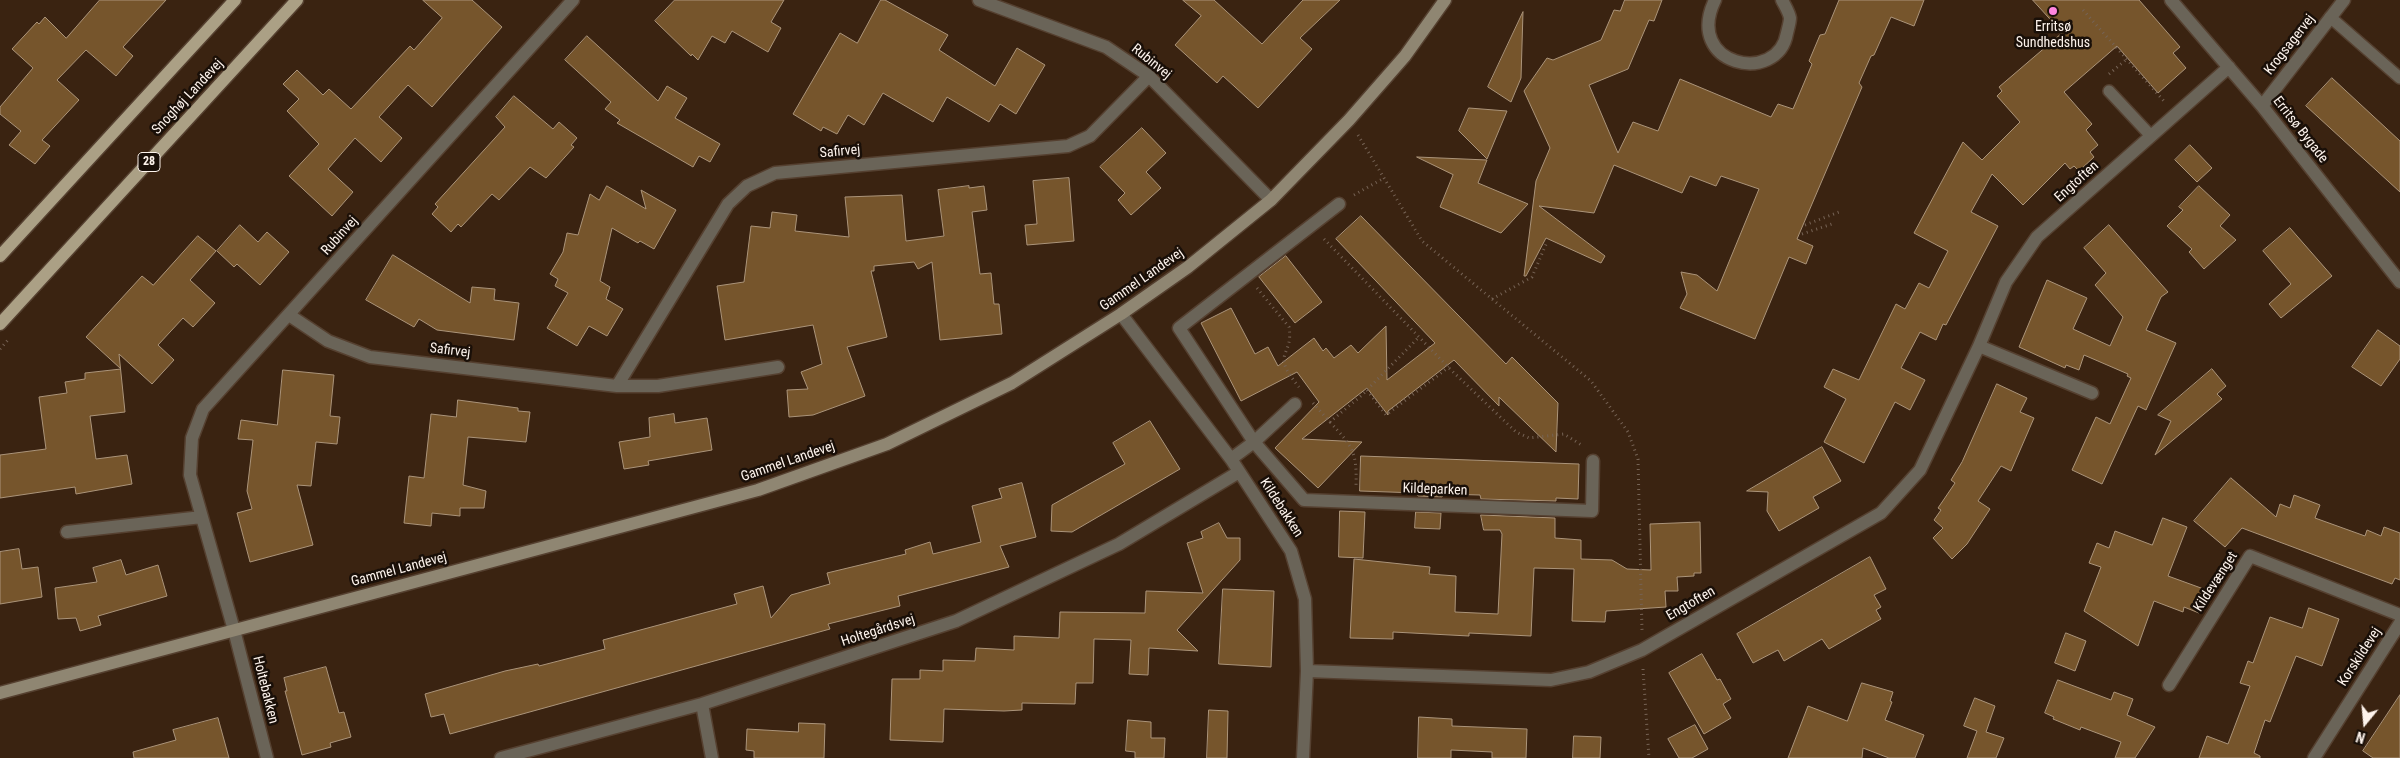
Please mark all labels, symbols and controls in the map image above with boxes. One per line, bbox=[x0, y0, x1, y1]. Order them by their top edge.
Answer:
marker: Erritsø Sundhedshus bbox=[2047, 5, 2059, 17]
street label: Krogsagervej bbox=[2261, 11, 2319, 79]
place label: Erritsø Sundhedshus bbox=[2016, 19, 2090, 52]
street label: Rubinvej bbox=[1128, 41, 1174, 83]
street label: Snoghøj Landevej bbox=[149, 56, 227, 138]
street label: Erritsø Bygade bbox=[2269, 93, 2331, 167]
street label: Safirvej bbox=[819, 142, 861, 162]
road number: 28 bbox=[138, 152, 160, 172]
street label: Engtoften bbox=[2051, 158, 2103, 206]
street label: Rubinvej bbox=[318, 213, 362, 259]
street label: Gammel Landevej bbox=[1097, 245, 1187, 315]
street label: Safirvej bbox=[429, 340, 471, 362]
street label: Gammel Landevej bbox=[739, 438, 837, 486]
street label: Kildebakken bbox=[1256, 475, 1306, 541]
street label: Kildeparken bbox=[1402, 480, 1468, 500]
street label: Gammel Landevej bbox=[349, 549, 449, 591]
street label: Kildevænget bbox=[2190, 549, 2242, 615]
street label: Engtoften bbox=[1664, 583, 1718, 625]
street label: Holtegårdsvej bbox=[839, 611, 917, 651]
street label: Korskildevej bbox=[2335, 624, 2385, 690]
street label: Holtebakken bbox=[248, 654, 282, 726]
north arrow bbox=[2340, 698, 2390, 748]
text: N bbox=[2354, 728, 2367, 746]

